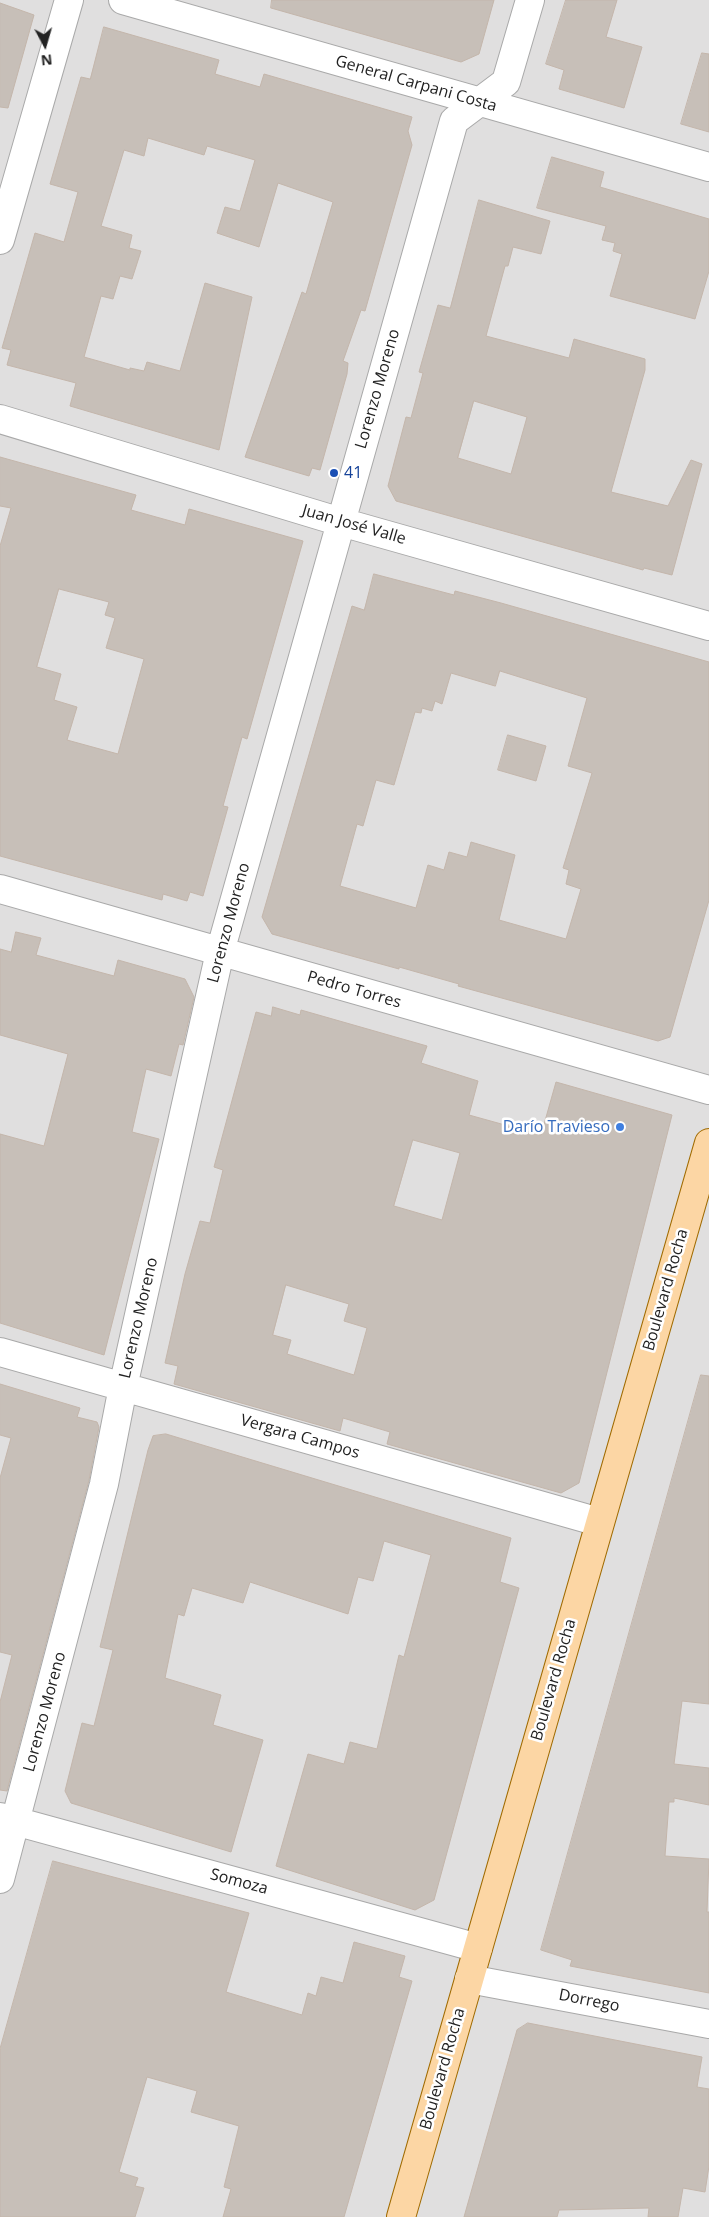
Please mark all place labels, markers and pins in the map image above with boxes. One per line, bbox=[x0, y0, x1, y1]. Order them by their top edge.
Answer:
place label: 41 bbox=[344, 463, 362, 483]
marker: 41 bbox=[328, 467, 340, 479]
place label: Darío Travieso bbox=[503, 1117, 610, 1137]
marker: Darío Travieso bbox=[614, 1121, 626, 1133]

